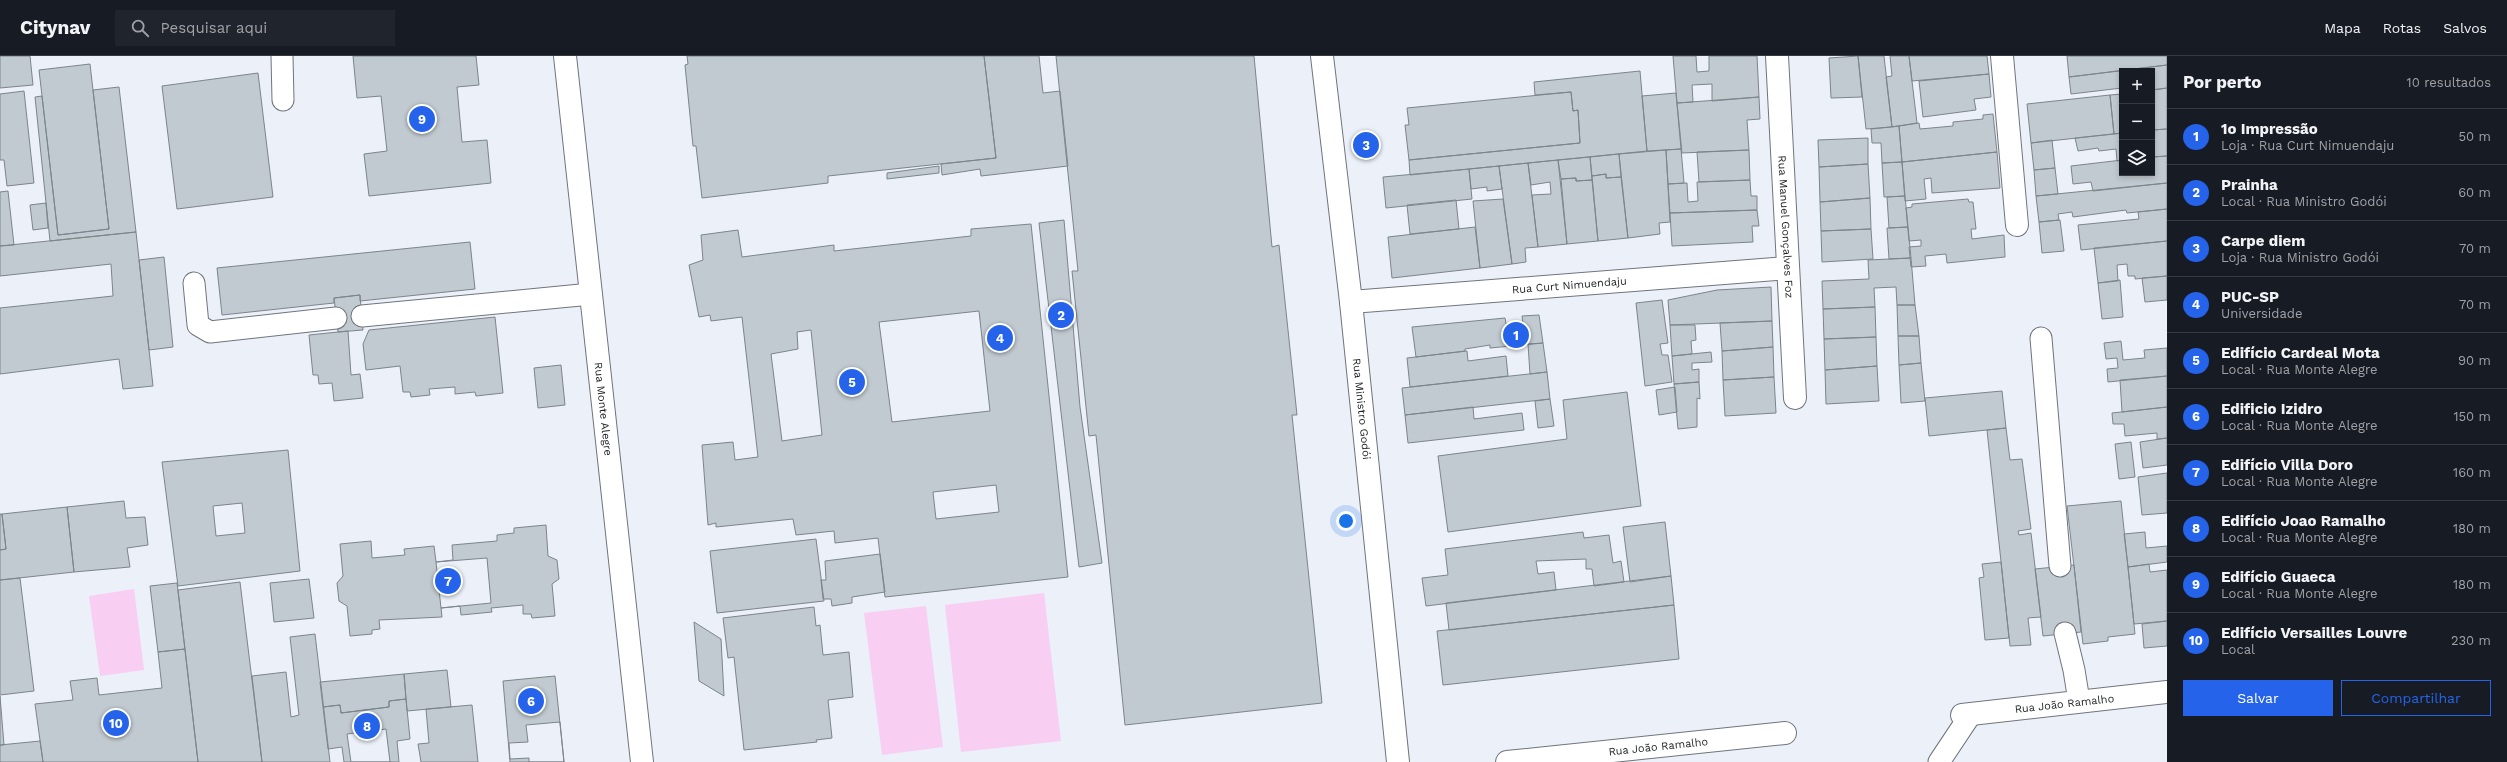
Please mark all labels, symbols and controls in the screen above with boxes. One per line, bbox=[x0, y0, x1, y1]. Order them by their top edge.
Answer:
search box bbox=[115, 10, 395, 46]
text: Citynav bbox=[20, 16, 91, 39]
icon: search bbox=[129, 17, 151, 39]
text: Pesquisar aqui bbox=[161, 19, 267, 37]
text: Mapa bbox=[2324, 20, 2361, 36]
text: Rotas bbox=[2383, 20, 2421, 36]
text: Salvos bbox=[2443, 20, 2487, 36]
map controls bbox=[2119, 68, 2155, 176]
button: + bbox=[2119, 68, 2155, 104]
text: Por perto bbox=[2183, 72, 2261, 92]
text: 10 resultados bbox=[2407, 75, 2491, 90]
pin: 9 bbox=[409, 104, 435, 134]
button: − bbox=[2119, 104, 2155, 140]
text: 1o Impressão bbox=[2221, 120, 2318, 138]
text: 1 bbox=[2193, 129, 2199, 144]
text: 50 m bbox=[2459, 129, 2491, 144]
pin: 3 bbox=[1353, 130, 1379, 160]
text: Loja · Rua Curt Nimuendaju bbox=[2221, 138, 2394, 153]
button: layers bbox=[2119, 140, 2155, 176]
street label: Rua Manuel Gonçalves Foz bbox=[1775, 155, 1796, 299]
text: Prainha bbox=[2221, 176, 2278, 194]
text: 2 bbox=[2192, 185, 2200, 200]
text: 60 m bbox=[2458, 185, 2491, 200]
text: Local · Rua Ministro Godói bbox=[2221, 194, 2387, 209]
text: Carpe diem bbox=[2221, 232, 2305, 250]
text: 3 bbox=[2192, 241, 2200, 256]
text: 70 m bbox=[2459, 241, 2491, 256]
text: Loja · Rua Ministro Godói bbox=[2221, 250, 2379, 265]
street label: Rua Curt Nimuendaju bbox=[1512, 275, 1627, 296]
text: PUC-SP bbox=[2221, 288, 2279, 306]
text: 4 bbox=[2192, 297, 2200, 312]
text: 70 m bbox=[2459, 297, 2491, 312]
pin: 2 bbox=[1048, 300, 1074, 330]
text: Universidade bbox=[2221, 306, 2302, 321]
pin: 1 bbox=[1503, 320, 1529, 350]
pin: 4 bbox=[987, 323, 1013, 353]
text: Edifício Cardeal Mota bbox=[2221, 344, 2380, 362]
text: 5 bbox=[2192, 353, 2200, 368]
text: 90 m bbox=[2458, 353, 2491, 368]
street label: Rua Ministro Godói bbox=[1350, 357, 1373, 460]
street label: Rua Monte Alegre bbox=[591, 361, 615, 456]
text: Local · Rua Monte Alegre bbox=[2221, 362, 2378, 377]
pin: 5 bbox=[839, 367, 865, 397]
text: Edificio Izidro bbox=[2221, 400, 2322, 418]
text: 6 bbox=[2192, 409, 2200, 424]
text: 150 m bbox=[2453, 409, 2491, 424]
text: Local · Rua Monte Alegre bbox=[2221, 418, 2378, 433]
text: Edifício Villa Doro bbox=[2221, 456, 2353, 474]
text: 7 bbox=[2192, 465, 2200, 480]
text: 160 m bbox=[2453, 465, 2491, 480]
text: Local · Rua Monte Alegre bbox=[2221, 474, 2378, 489]
your location bbox=[1336, 511, 1356, 531]
text: Edifício Joao Ramalho bbox=[2221, 512, 2386, 530]
text: 8 bbox=[2192, 521, 2200, 536]
text: 180 m bbox=[2453, 521, 2491, 536]
text: Local · Rua Monte Alegre bbox=[2221, 530, 2378, 545]
pin: 7 bbox=[435, 566, 461, 596]
text: Edifício Guaeca bbox=[2221, 568, 2336, 586]
text: 9 bbox=[2192, 577, 2200, 592]
text: 180 m bbox=[2453, 577, 2491, 592]
text: Local · Rua Monte Alegre bbox=[2221, 586, 2378, 601]
text: Edifício Versailles Louvre bbox=[2221, 624, 2407, 642]
text: 10 bbox=[2189, 633, 2203, 648]
text: 230 m bbox=[2451, 633, 2491, 648]
text: Local bbox=[2221, 642, 2255, 657]
button: Salvar bbox=[2183, 680, 2333, 716]
button: Compartilhar bbox=[2341, 680, 2491, 716]
pin: 6 bbox=[518, 686, 544, 716]
street label: Rua João Ramalho bbox=[2014, 692, 2115, 716]
pin: 10 bbox=[103, 708, 129, 738]
pin: 8 bbox=[354, 711, 380, 741]
street label: Rua João Ramalho bbox=[1608, 735, 1709, 758]

